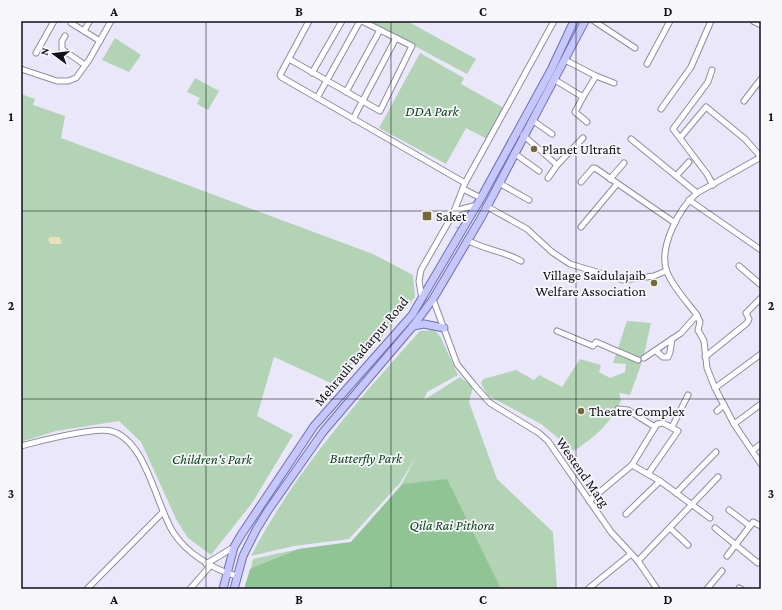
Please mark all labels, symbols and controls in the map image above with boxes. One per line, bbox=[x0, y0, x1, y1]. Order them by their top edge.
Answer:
text: A bbox=[109, 4, 118, 19]
text: B bbox=[295, 4, 303, 19]
text: C bbox=[479, 4, 487, 19]
text: D bbox=[664, 4, 673, 19]
north arrow bbox=[34, 34, 74, 74]
text: N bbox=[38, 46, 51, 57]
park label: DDA Park bbox=[405, 103, 460, 119]
text: 1 bbox=[9, 109, 14, 124]
text: 1 bbox=[769, 109, 774, 124]
place label: Planet Ultrafit bbox=[542, 141, 621, 157]
marker: Planet Ultrafit bbox=[529, 144, 539, 154]
place label: Saket bbox=[436, 208, 467, 224]
marker: Saket bbox=[421, 210, 433, 222]
place label: Village Saidulajaib Welfare Association bbox=[535, 267, 646, 299]
marker: Village Saidulajaib Welfare Association bbox=[649, 278, 659, 288]
street label: Mehrauli Badarpur Road bbox=[311, 293, 412, 409]
text: 2 bbox=[8, 298, 15, 313]
text: 2 bbox=[768, 298, 775, 313]
place label: Theatre Complex bbox=[589, 403, 685, 419]
marker: Theatre Complex bbox=[576, 406, 586, 416]
street label: Westend Marg bbox=[553, 434, 613, 510]
park label: Butterfly Park bbox=[330, 450, 403, 466]
park label: Children's Park bbox=[172, 451, 253, 467]
text: 3 bbox=[8, 486, 14, 501]
text: 3 bbox=[768, 486, 774, 501]
park label: Qila Rai Pithora bbox=[409, 517, 495, 533]
text: A bbox=[109, 592, 118, 607]
text: B bbox=[295, 592, 303, 607]
text: C bbox=[479, 592, 487, 607]
text: D bbox=[664, 592, 673, 607]

